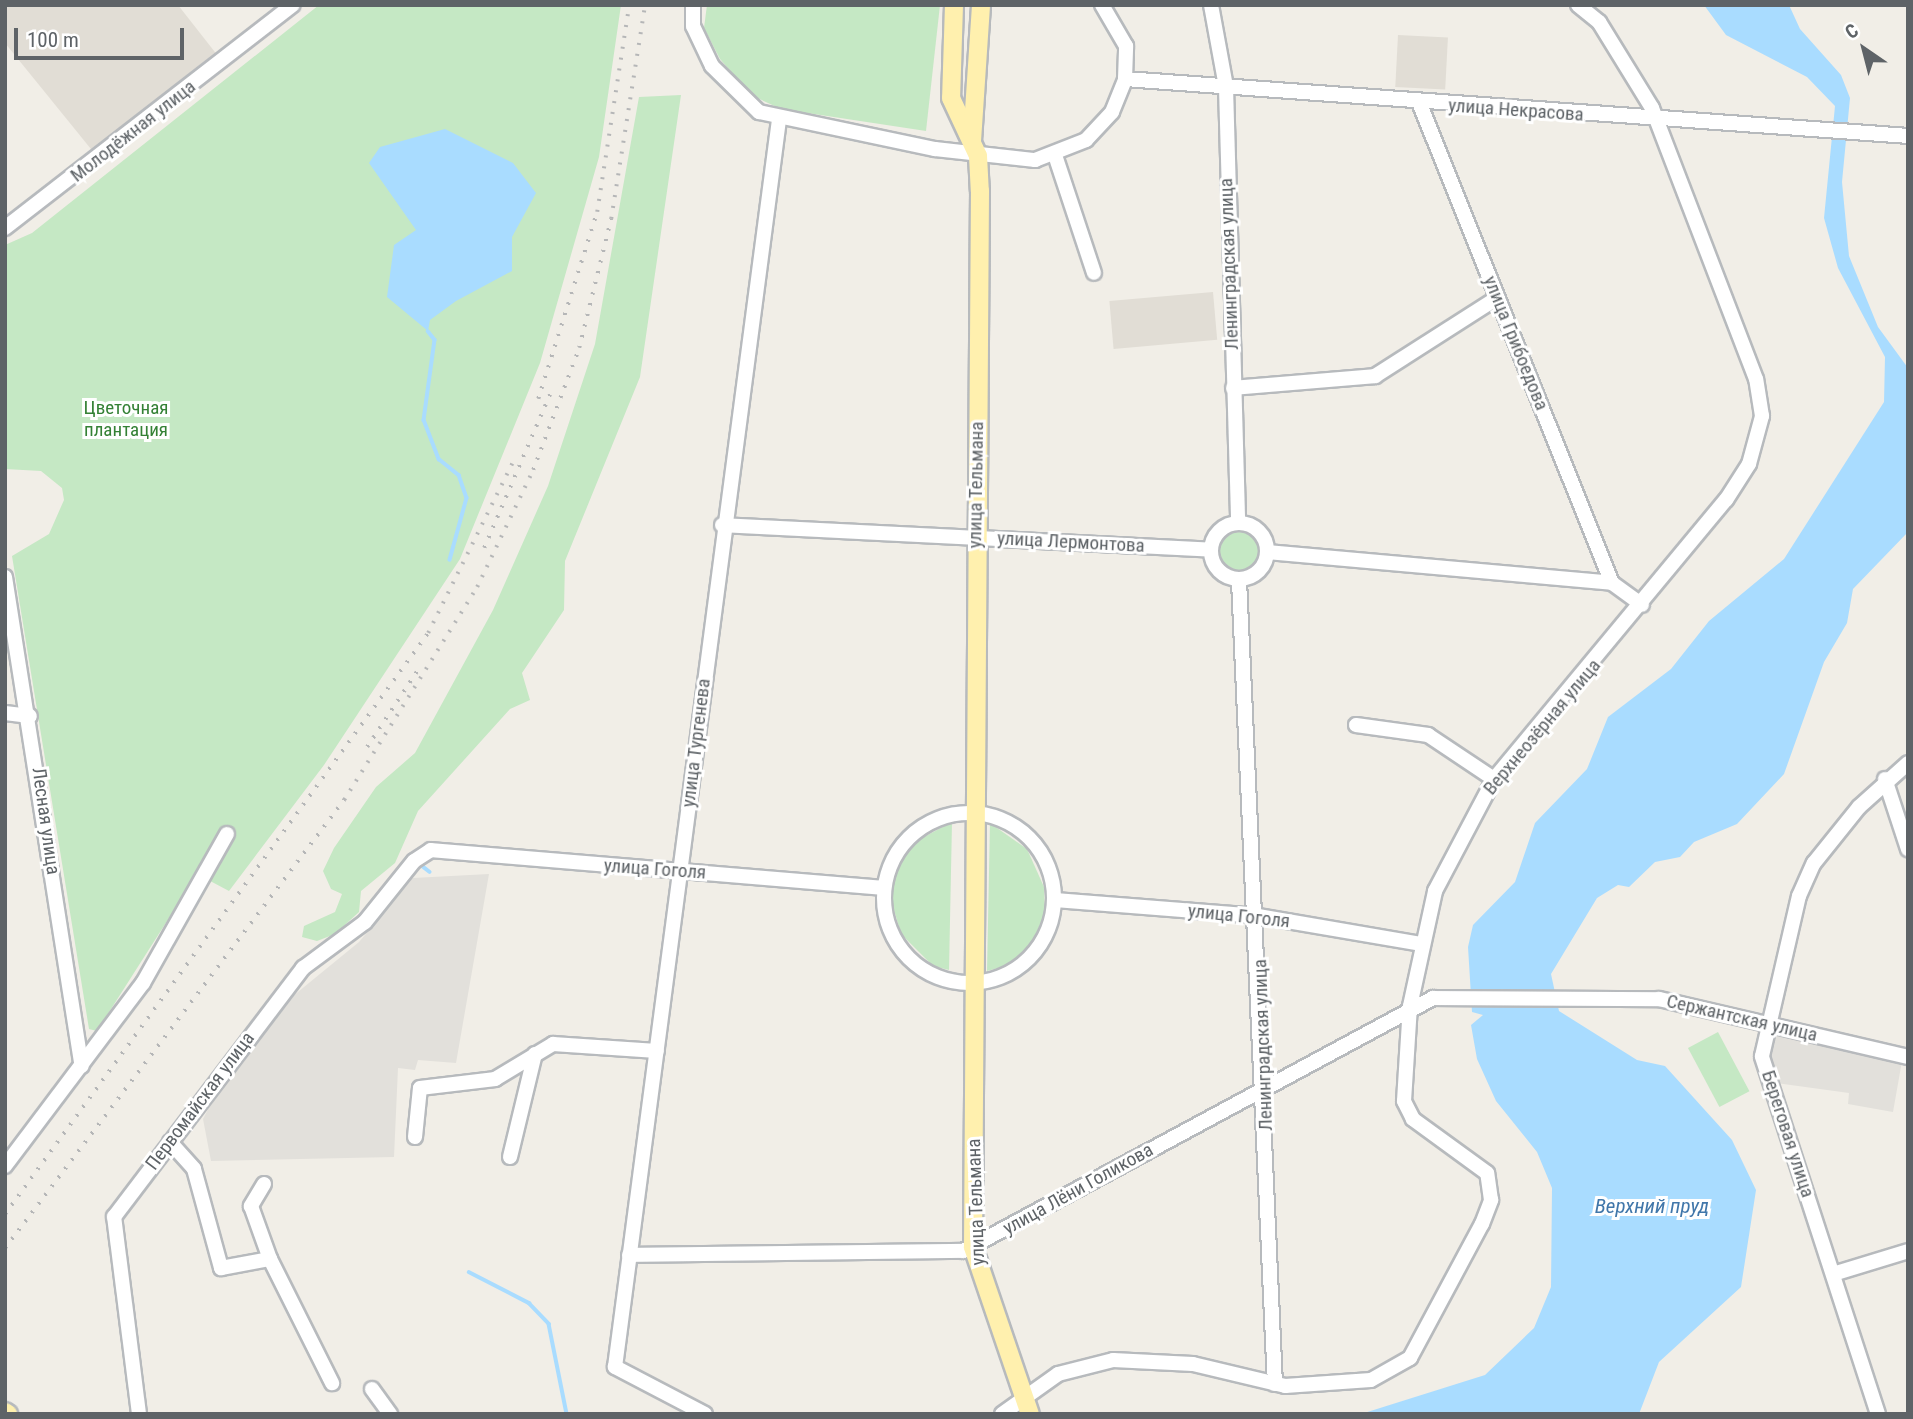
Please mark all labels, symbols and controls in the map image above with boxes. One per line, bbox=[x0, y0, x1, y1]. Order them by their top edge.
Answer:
scale bar bbox=[18, 14, 187, 58]
north arrow bbox=[1829, 14, 1899, 84]
text: С bbox=[1841, 19, 1863, 44]
text: 100 m bbox=[27, 28, 79, 52]
street label: Молодёжная улица bbox=[66, 75, 200, 187]
street label: улица Некрасова bbox=[1448, 94, 1584, 126]
street label: Ленинградская улица bbox=[1215, 178, 1243, 350]
street label: улица Грибоедова bbox=[1479, 273, 1553, 413]
park label: Цветочная плантация bbox=[84, 397, 168, 441]
street label: улица Тельмана bbox=[963, 421, 989, 549]
street label: улица Лермонтова bbox=[997, 527, 1145, 557]
street label: Верхнеозёрная улица bbox=[1479, 655, 1605, 799]
street label: улица Тургенева bbox=[677, 677, 715, 809]
street label: Лесная улица bbox=[27, 766, 65, 876]
street label: улица Гоголя bbox=[603, 854, 707, 884]
street label: улица Гоголя bbox=[1187, 899, 1291, 933]
street label: Ленинградская улица bbox=[1249, 959, 1277, 1131]
street label: Сержантская улица bbox=[1664, 990, 1820, 1046]
street label: Первомайская улица bbox=[141, 1028, 259, 1174]
street label: Береговая улица bbox=[1757, 1068, 1819, 1200]
street label: улица Тельмана bbox=[962, 1138, 990, 1266]
street label: улица Лёни Голикова bbox=[999, 1138, 1157, 1240]
water label: Верхний пруд bbox=[1595, 1193, 1709, 1219]

